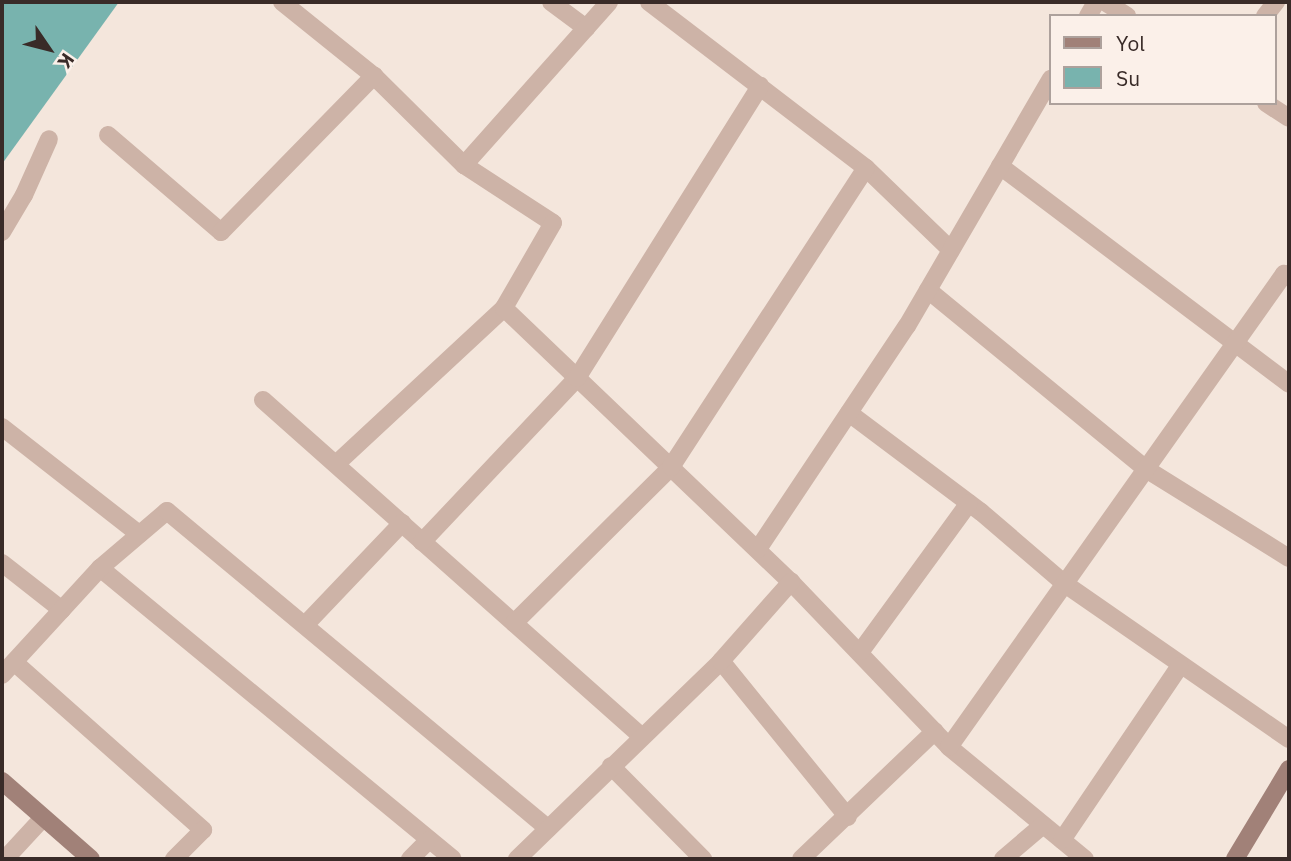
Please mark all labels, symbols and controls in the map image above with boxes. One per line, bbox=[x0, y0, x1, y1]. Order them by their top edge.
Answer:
north arrow bbox=[14, 14, 84, 84]
legend bbox=[1050, 14, 1277, 105]
text: Yol bbox=[1116, 29, 1145, 57]
text: K bbox=[53, 49, 80, 73]
text: Su bbox=[1116, 64, 1140, 92]

